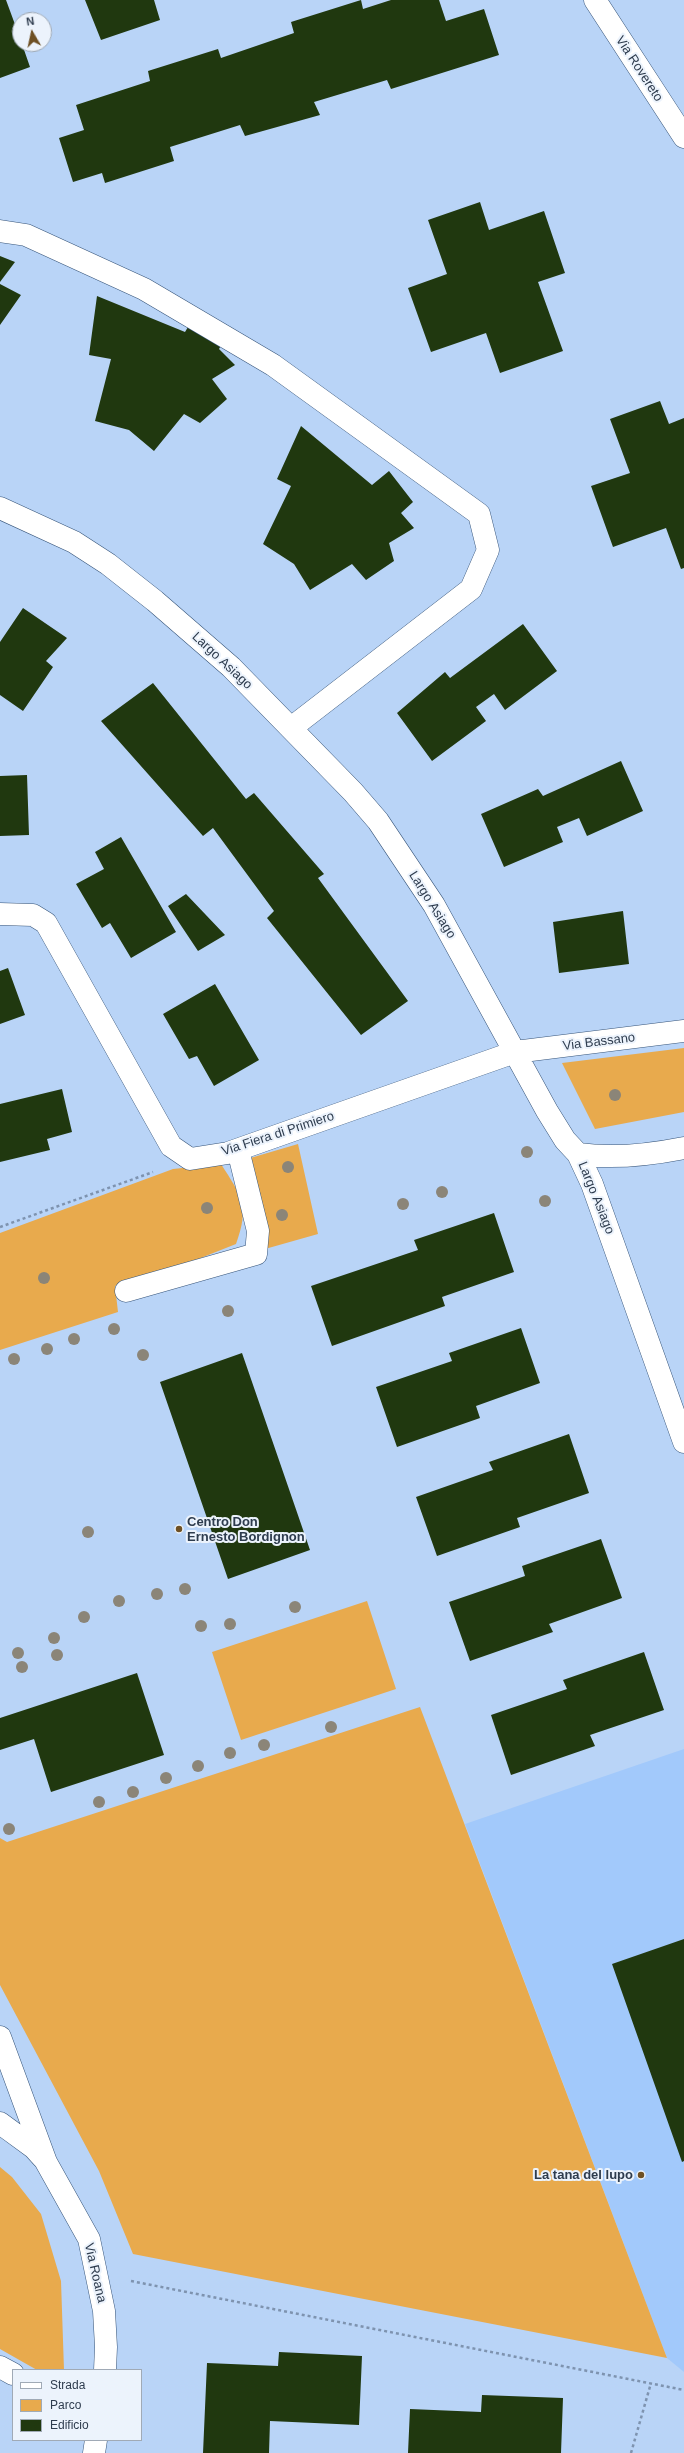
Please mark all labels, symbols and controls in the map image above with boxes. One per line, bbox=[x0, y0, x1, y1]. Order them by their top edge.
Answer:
north arrow bbox=[12, 12, 52, 52]
text: N bbox=[25, 15, 35, 28]
street label: Via Rovereto bbox=[612, 33, 666, 105]
street label: Largo Asiago bbox=[189, 629, 255, 693]
street label: Largo Asiago bbox=[405, 868, 459, 942]
street label: Via Bassano bbox=[562, 1030, 636, 1054]
street label: Via Fiera di Primiero bbox=[220, 1108, 336, 1160]
street label: Largo Asiago bbox=[574, 1160, 618, 1236]
place label: Centro Don Ernesto Bordignon bbox=[187, 1514, 305, 1545]
marker: Centro Don Ernesto Bordignon bbox=[174, 1524, 184, 1534]
place label: La tana del lupo bbox=[534, 2167, 633, 2183]
marker: La tana del lupo bbox=[636, 2170, 646, 2180]
street label: Via Roana bbox=[81, 2242, 109, 2304]
legend bbox=[12, 2369, 142, 2441]
text: Strada bbox=[50, 2378, 85, 2392]
text: Parco bbox=[50, 2398, 81, 2412]
text: Edificio bbox=[50, 2418, 89, 2432]

